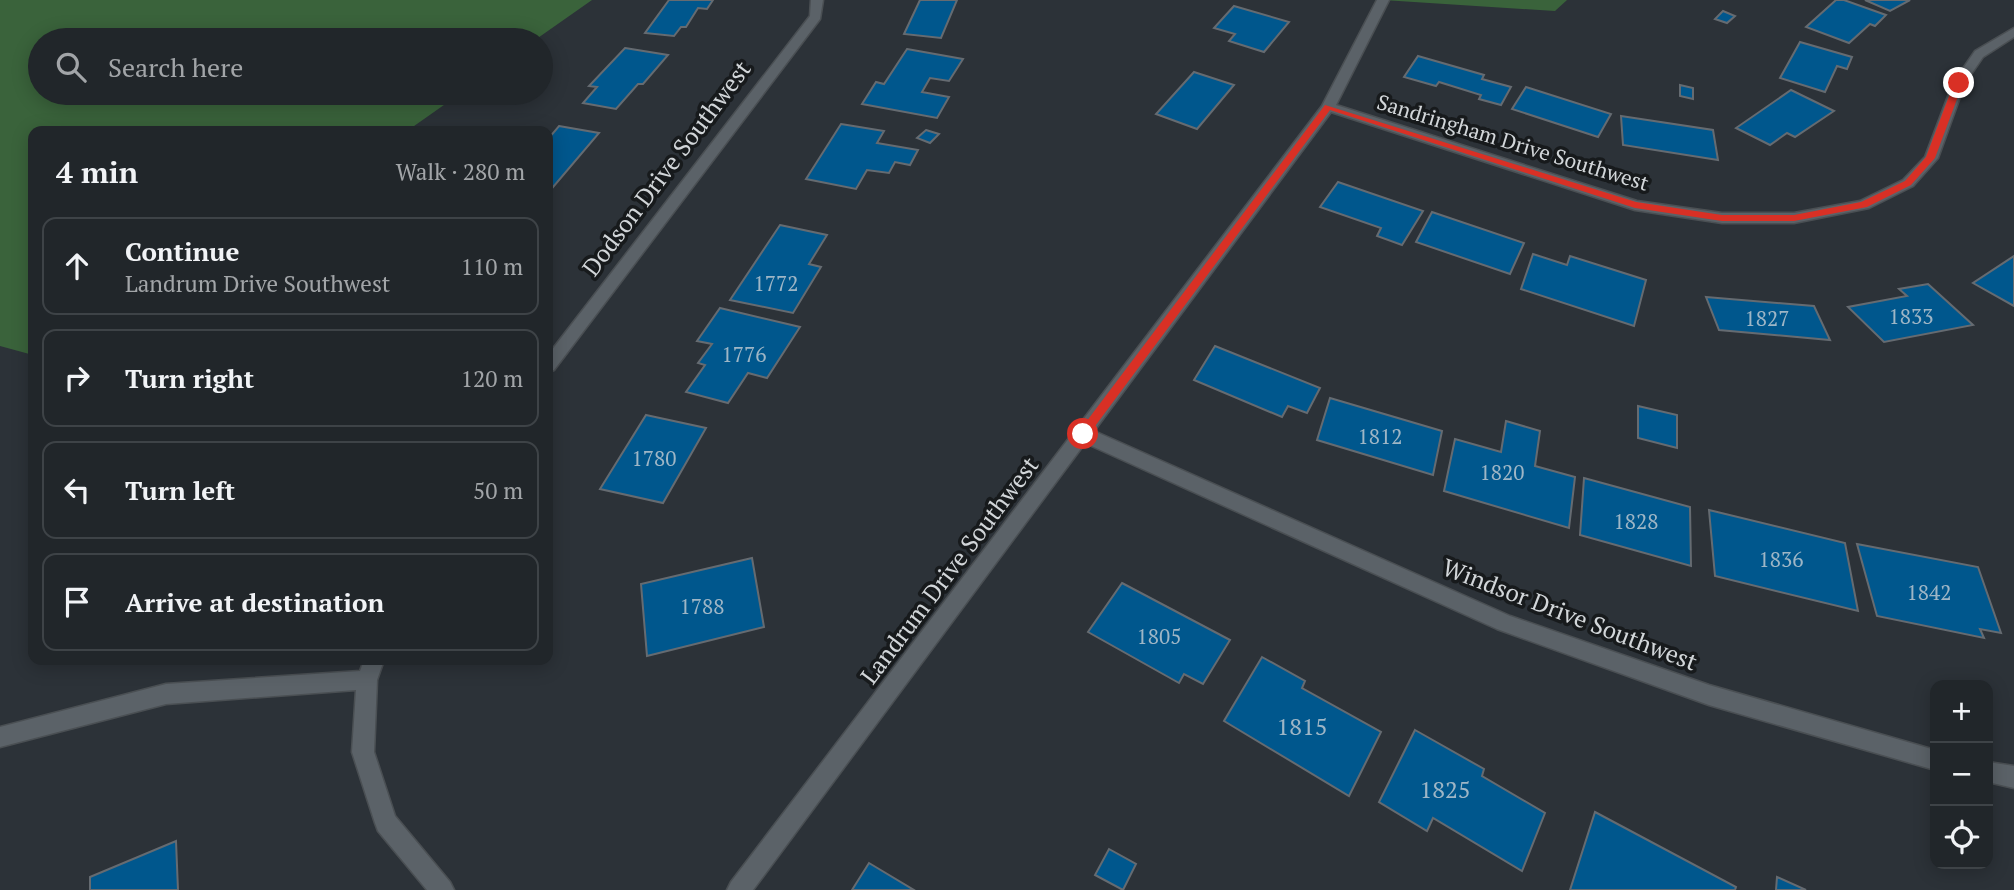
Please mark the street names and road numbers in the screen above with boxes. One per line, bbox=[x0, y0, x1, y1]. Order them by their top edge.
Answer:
street label: Dodson Drive Southwest bbox=[574, 54, 758, 282]
street label: Sandringham Drive Southwest bbox=[1374, 87, 1652, 197]
street label: Landrum Drive Southwest bbox=[853, 450, 1045, 690]
street label: Windsor Drive Southwest bbox=[1438, 551, 1702, 677]

